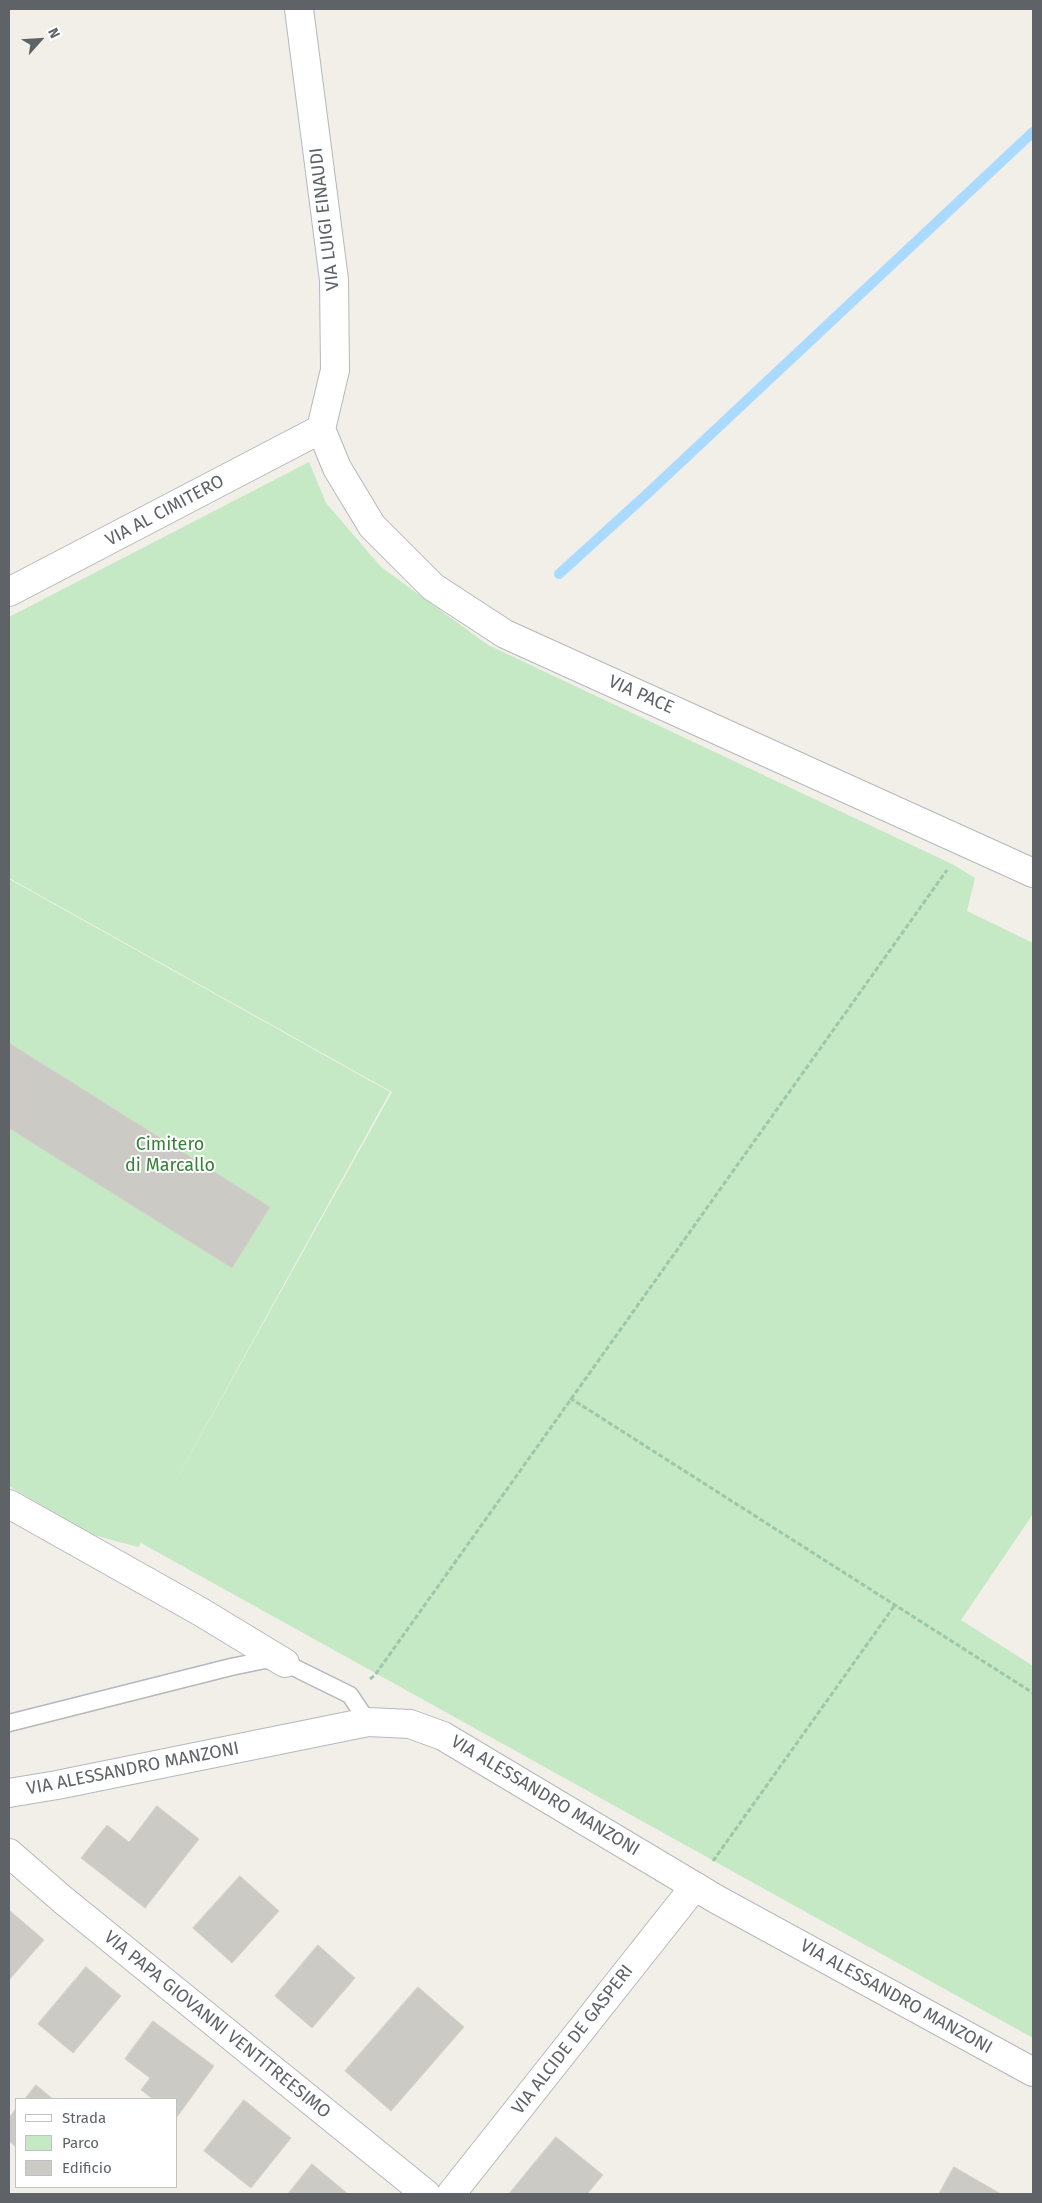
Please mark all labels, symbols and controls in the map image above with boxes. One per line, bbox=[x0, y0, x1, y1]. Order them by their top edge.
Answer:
north arrow bbox=[15, 15, 65, 65]
text: N bbox=[44, 25, 64, 41]
street label: VIA LUIGI EINAUDI bbox=[306, 146, 344, 292]
street label: VIA AL CIMITERO bbox=[102, 471, 228, 551]
street label: VIA PACE bbox=[605, 671, 677, 719]
park label: Cimitero di Marcallo bbox=[125, 1134, 215, 1176]
street label: VIA ALESSANDRO MANZONI bbox=[447, 1731, 643, 1861]
street label: VIA ALESSANDRO MANZONI bbox=[25, 1738, 241, 1800]
street label: VIA PAPA GIOVANNI VENTITREESIMO bbox=[99, 1927, 335, 2123]
street label: VIA ALESSANDRO MANZONI bbox=[796, 1935, 996, 2059]
street label: VIA ALCIDE DE GASPERI bbox=[508, 1961, 638, 2119]
legend bbox=[15, 2098, 178, 2188]
text: Strada bbox=[62, 2109, 106, 2127]
text: Parco bbox=[62, 2134, 99, 2152]
text: Edificio bbox=[62, 2159, 112, 2177]

